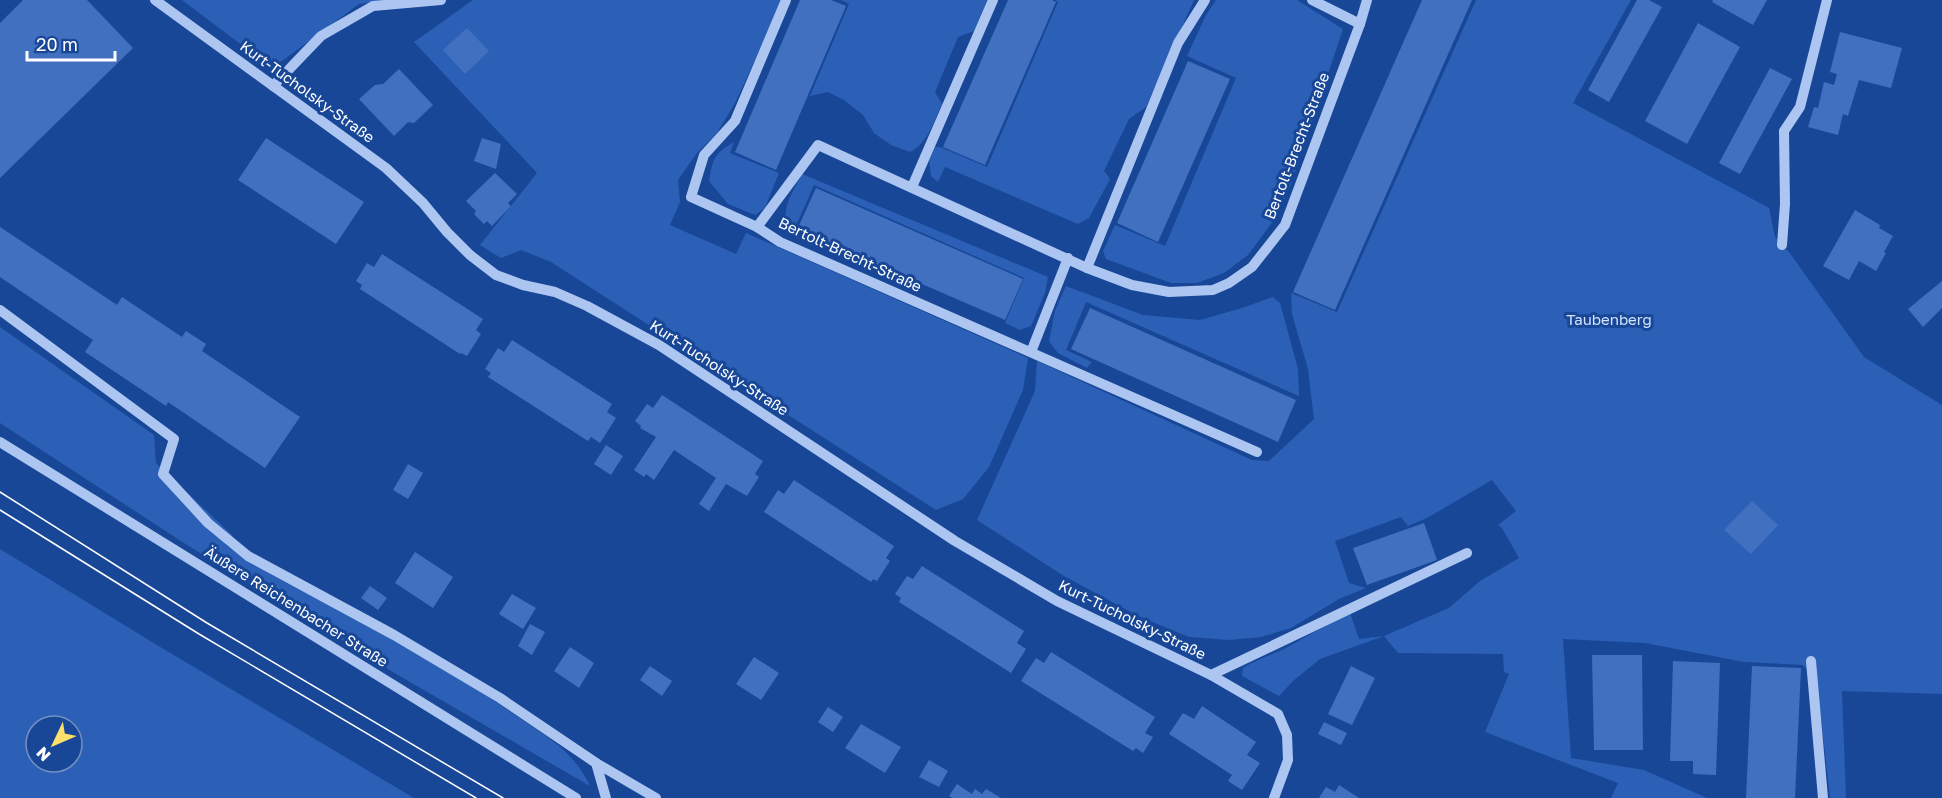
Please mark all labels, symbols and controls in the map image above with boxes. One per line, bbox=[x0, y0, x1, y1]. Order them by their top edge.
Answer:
scale bar bbox=[27, 24, 116, 62]
text: 20 m bbox=[36, 33, 78, 55]
street label: Kurt-Tucholsky-Straße bbox=[237, 36, 379, 146]
street label: Bertolt-Brecht-Straße bbox=[1260, 69, 1332, 222]
street label: Bertolt-Brecht-Straße bbox=[776, 213, 925, 295]
park label: Taubenberg bbox=[1566, 310, 1652, 328]
street label: Kurt-Tucholsky-Straße bbox=[647, 316, 793, 419]
street label: Äußere Reichenbacher Straße bbox=[202, 542, 392, 670]
street label: Kurt-Tucholsky-Straße bbox=[1056, 576, 1209, 663]
north arrow bbox=[24, 714, 84, 774]
text: N bbox=[32, 743, 55, 766]

